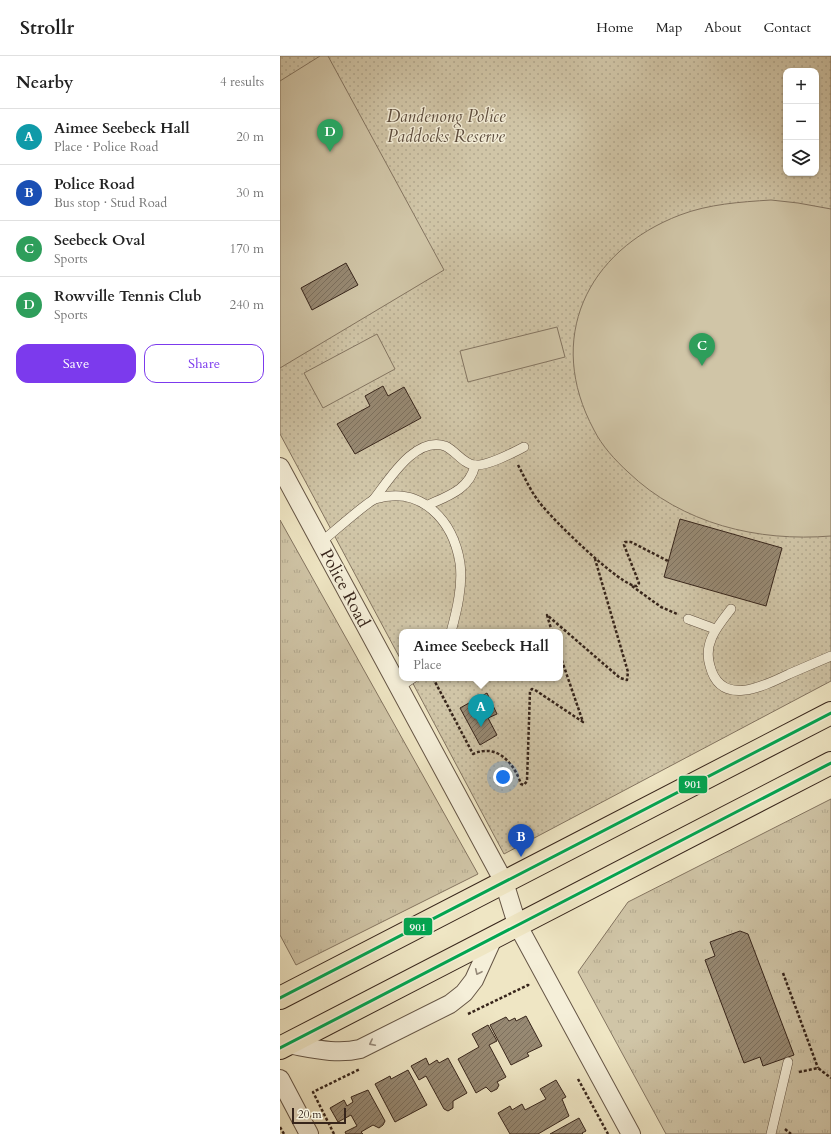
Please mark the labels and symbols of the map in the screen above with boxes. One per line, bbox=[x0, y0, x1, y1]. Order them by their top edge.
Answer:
park label: Dandenong Police Paddocks Reserve bbox=[386, 105, 506, 148]
pin: D bbox=[317, 119, 343, 152]
pin: C bbox=[689, 333, 715, 366]
street label: Police Road bbox=[315, 545, 375, 631]
pin: A bbox=[468, 694, 494, 727]
your location bbox=[493, 767, 513, 787]
line badge: 901 bbox=[678, 775, 708, 794]
text: 901 bbox=[685, 777, 701, 792]
pin: B bbox=[508, 824, 534, 857]
line badge: 901 bbox=[403, 917, 433, 936]
text: 901 bbox=[410, 920, 426, 935]
one-way arrow bbox=[475, 967, 483, 975]
one-way arrow bbox=[369, 1038, 377, 1046]
scale bar bbox=[292, 1106, 346, 1125]

